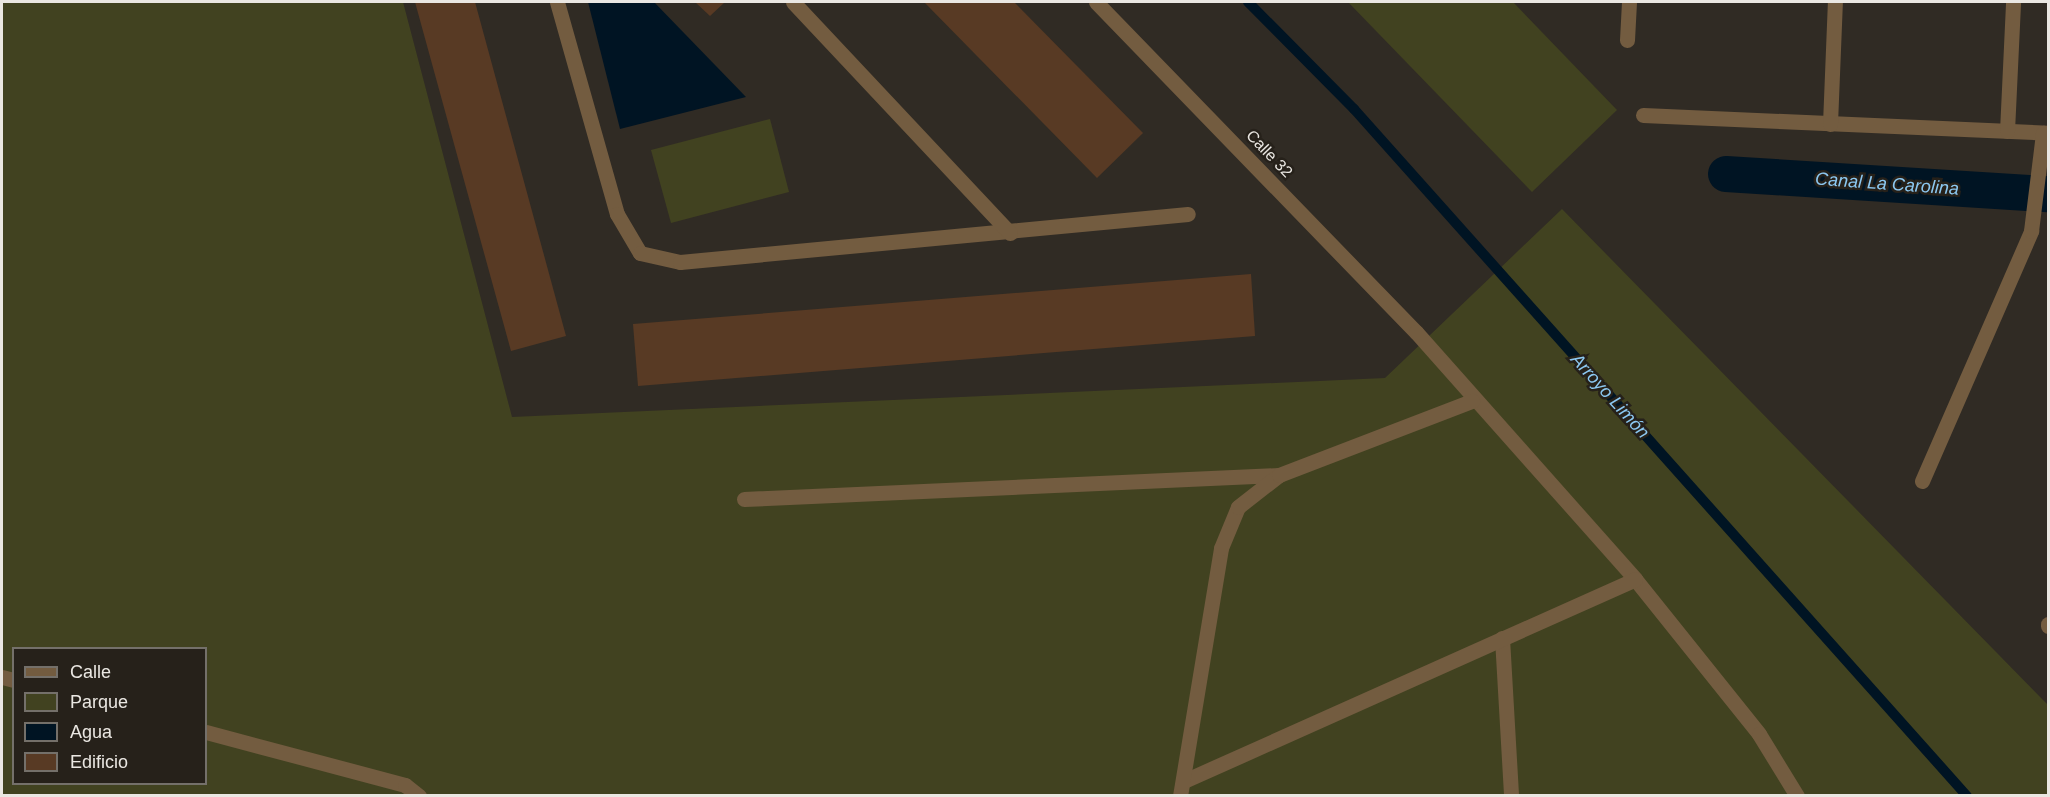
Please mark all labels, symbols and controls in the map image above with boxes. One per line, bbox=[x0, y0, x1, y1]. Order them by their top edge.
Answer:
street label: Calle 32 bbox=[1242, 126, 1296, 182]
water label: Canal La Carolina bbox=[1814, 168, 1960, 200]
water label: Arroyo Limón bbox=[1566, 349, 1654, 443]
legend bbox=[12, 647, 207, 785]
text: Calle bbox=[70, 662, 111, 682]
text: Parque bbox=[70, 692, 128, 712]
text: Agua bbox=[70, 722, 112, 742]
text: Edificio bbox=[70, 752, 128, 772]

